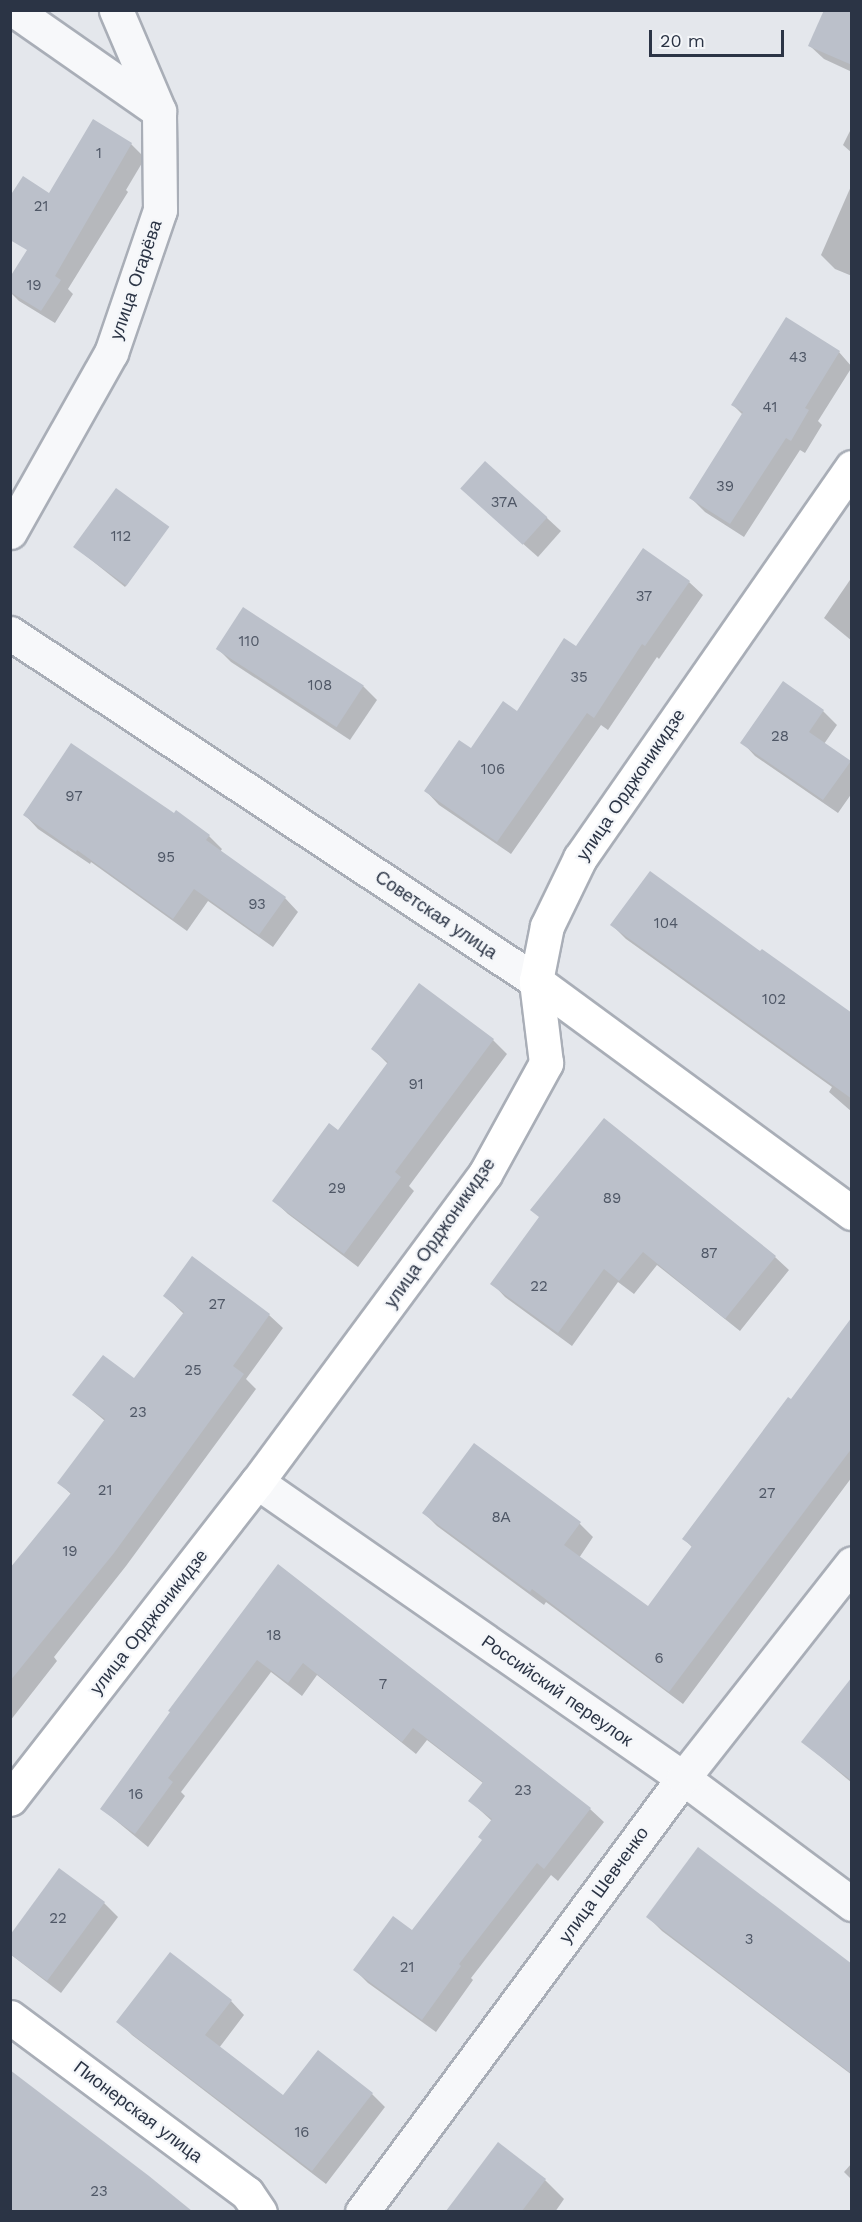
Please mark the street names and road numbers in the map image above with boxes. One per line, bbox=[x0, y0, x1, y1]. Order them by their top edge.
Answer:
street label: улица Огарёва bbox=[105, 217, 167, 343]
street label: улица Орджоникидзе bbox=[572, 705, 690, 865]
street label: Советская улица bbox=[371, 866, 501, 964]
street label: улица Орджоникидзе bbox=[380, 1154, 500, 1312]
street label: улица Орджоникидзе bbox=[86, 1545, 212, 1699]
street label: Российский переулок bbox=[477, 1631, 637, 1751]
street label: улица Шевченко bbox=[555, 1823, 653, 1947]
street label: Пионерская улица bbox=[69, 2057, 207, 2167]

